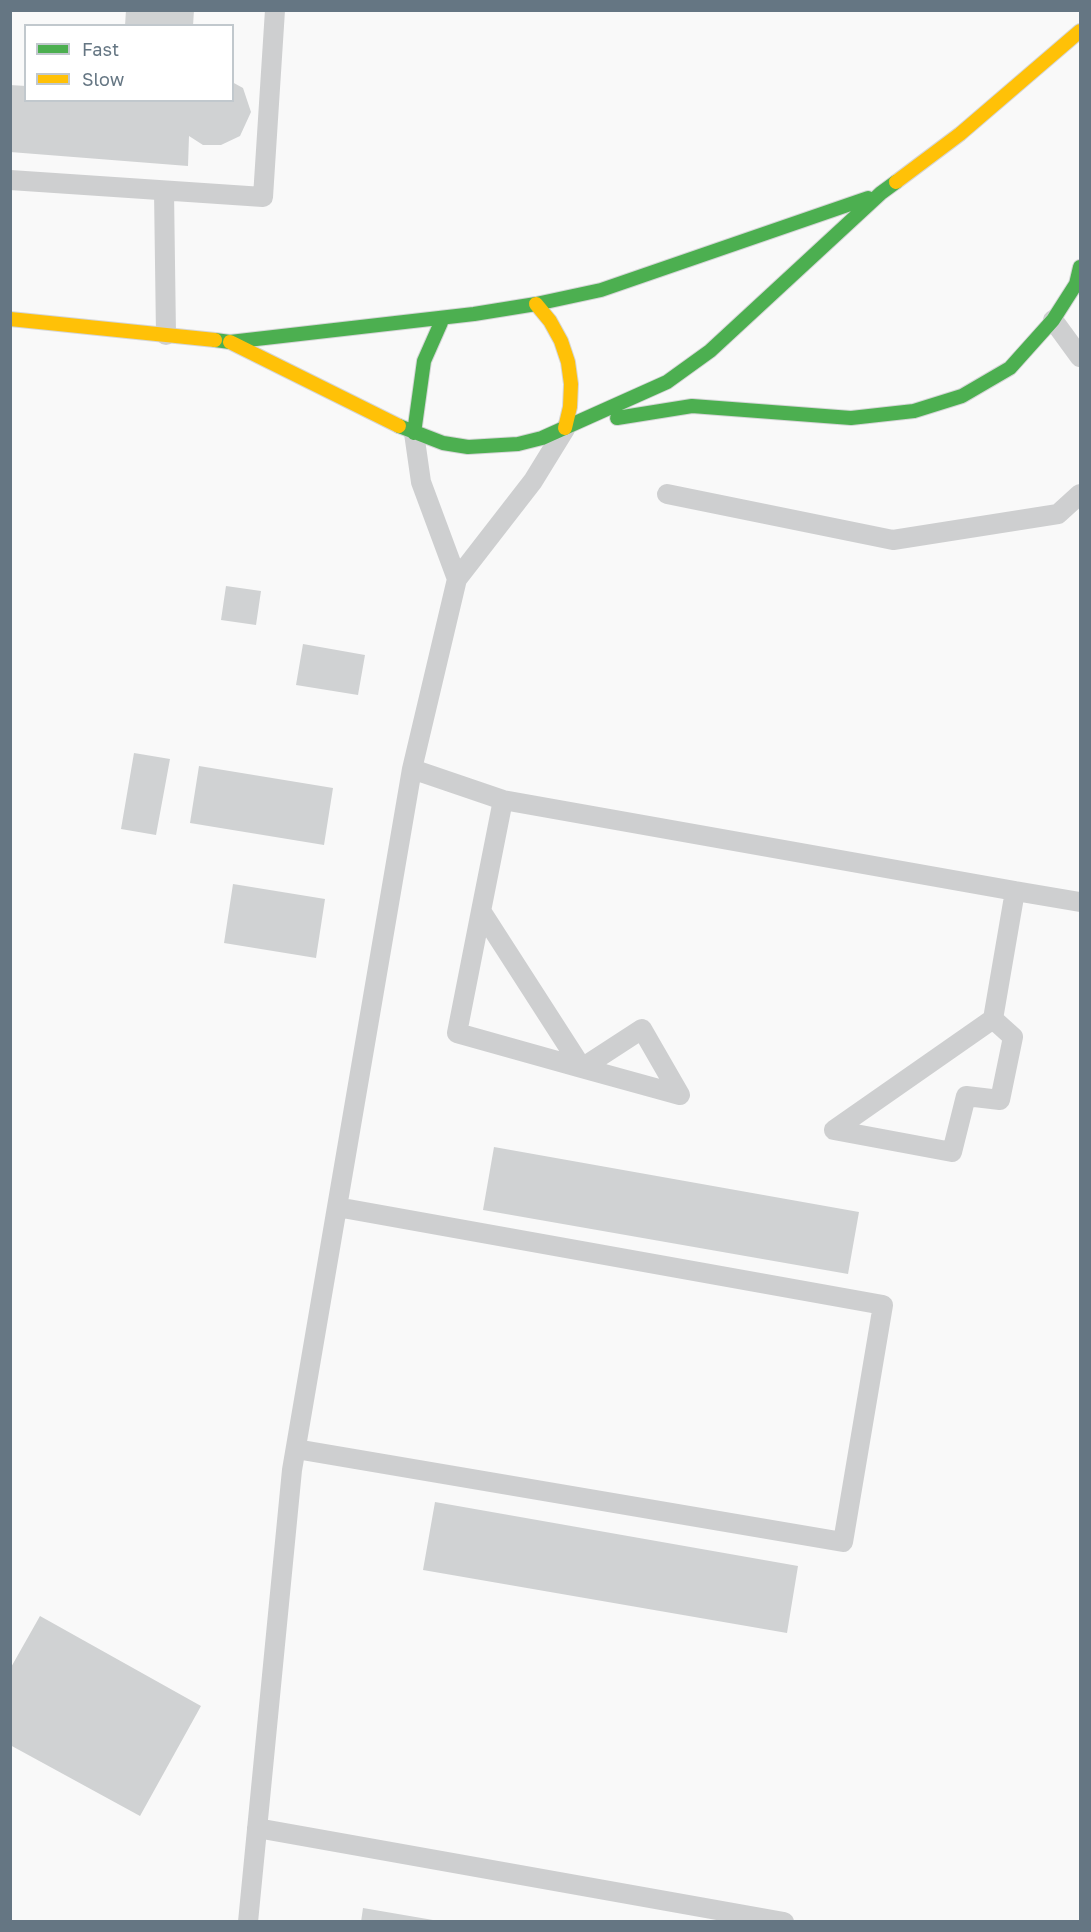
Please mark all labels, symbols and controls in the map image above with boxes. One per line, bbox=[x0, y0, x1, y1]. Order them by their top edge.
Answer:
legend bbox=[24, 24, 234, 102]
text: Fast bbox=[82, 38, 119, 60]
text: Slow bbox=[82, 68, 124, 90]

